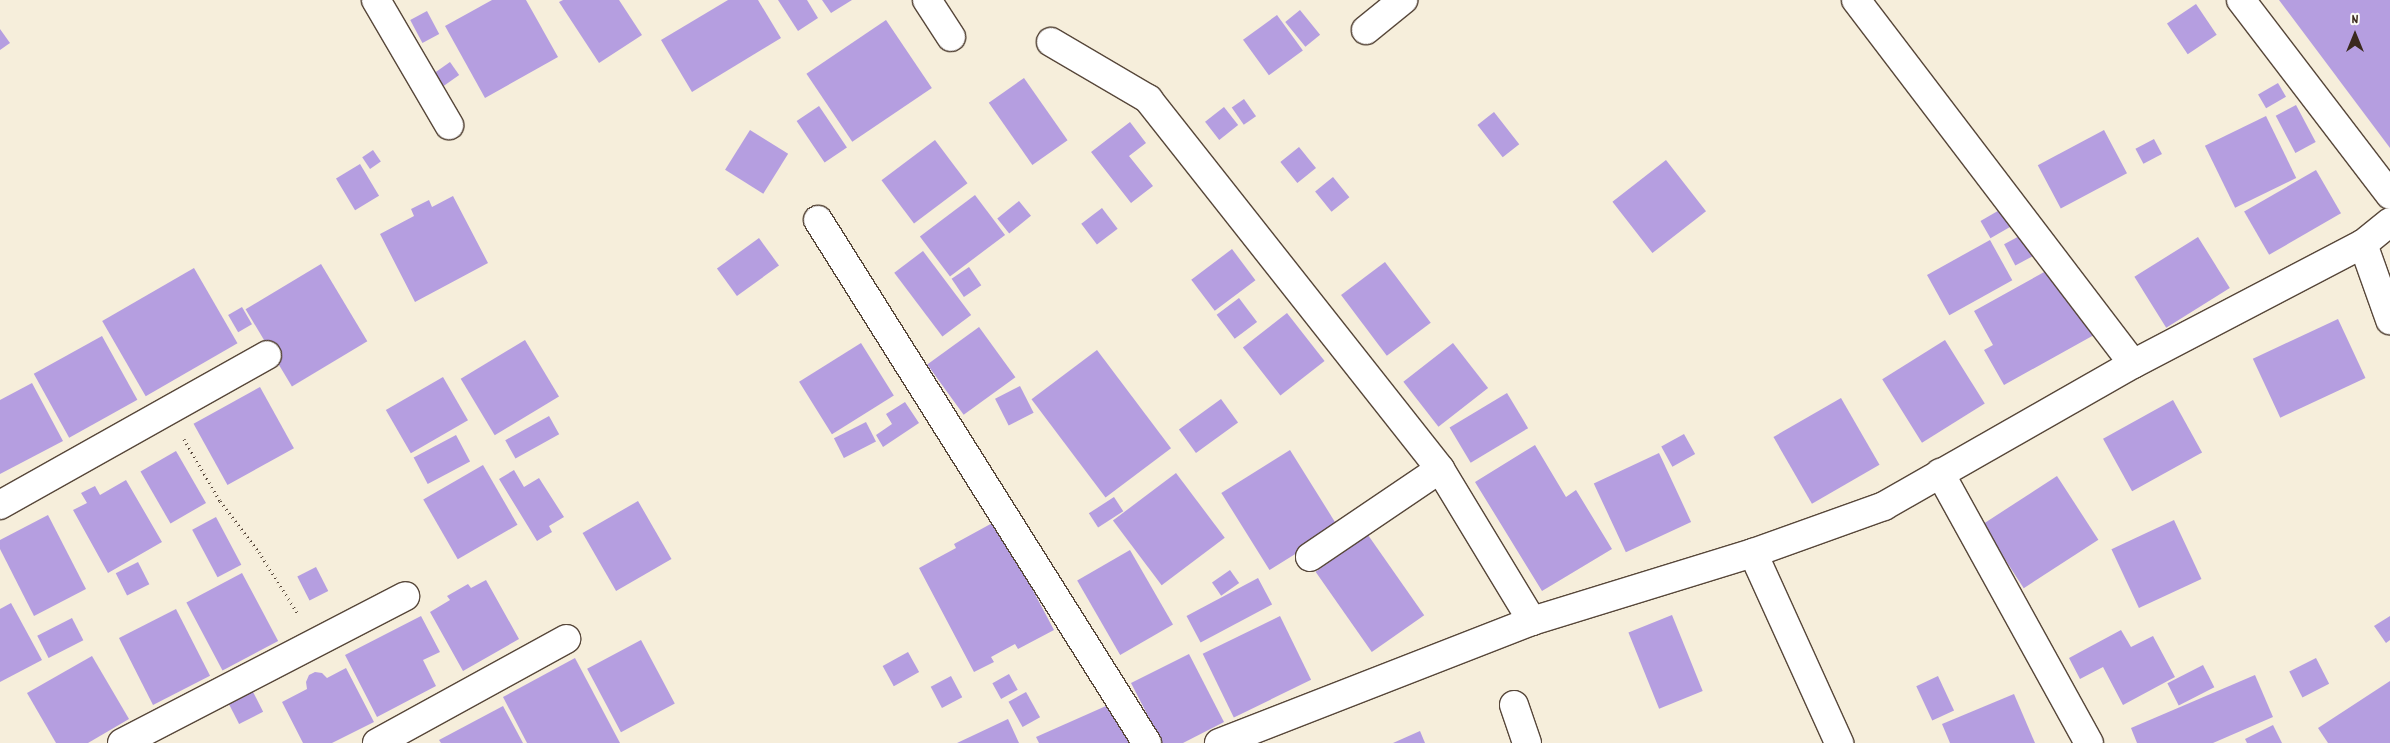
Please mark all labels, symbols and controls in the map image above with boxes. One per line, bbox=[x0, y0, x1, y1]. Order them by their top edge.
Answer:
north arrow bbox=[2330, 10, 2380, 60]
text: N bbox=[2352, 10, 2358, 30]

